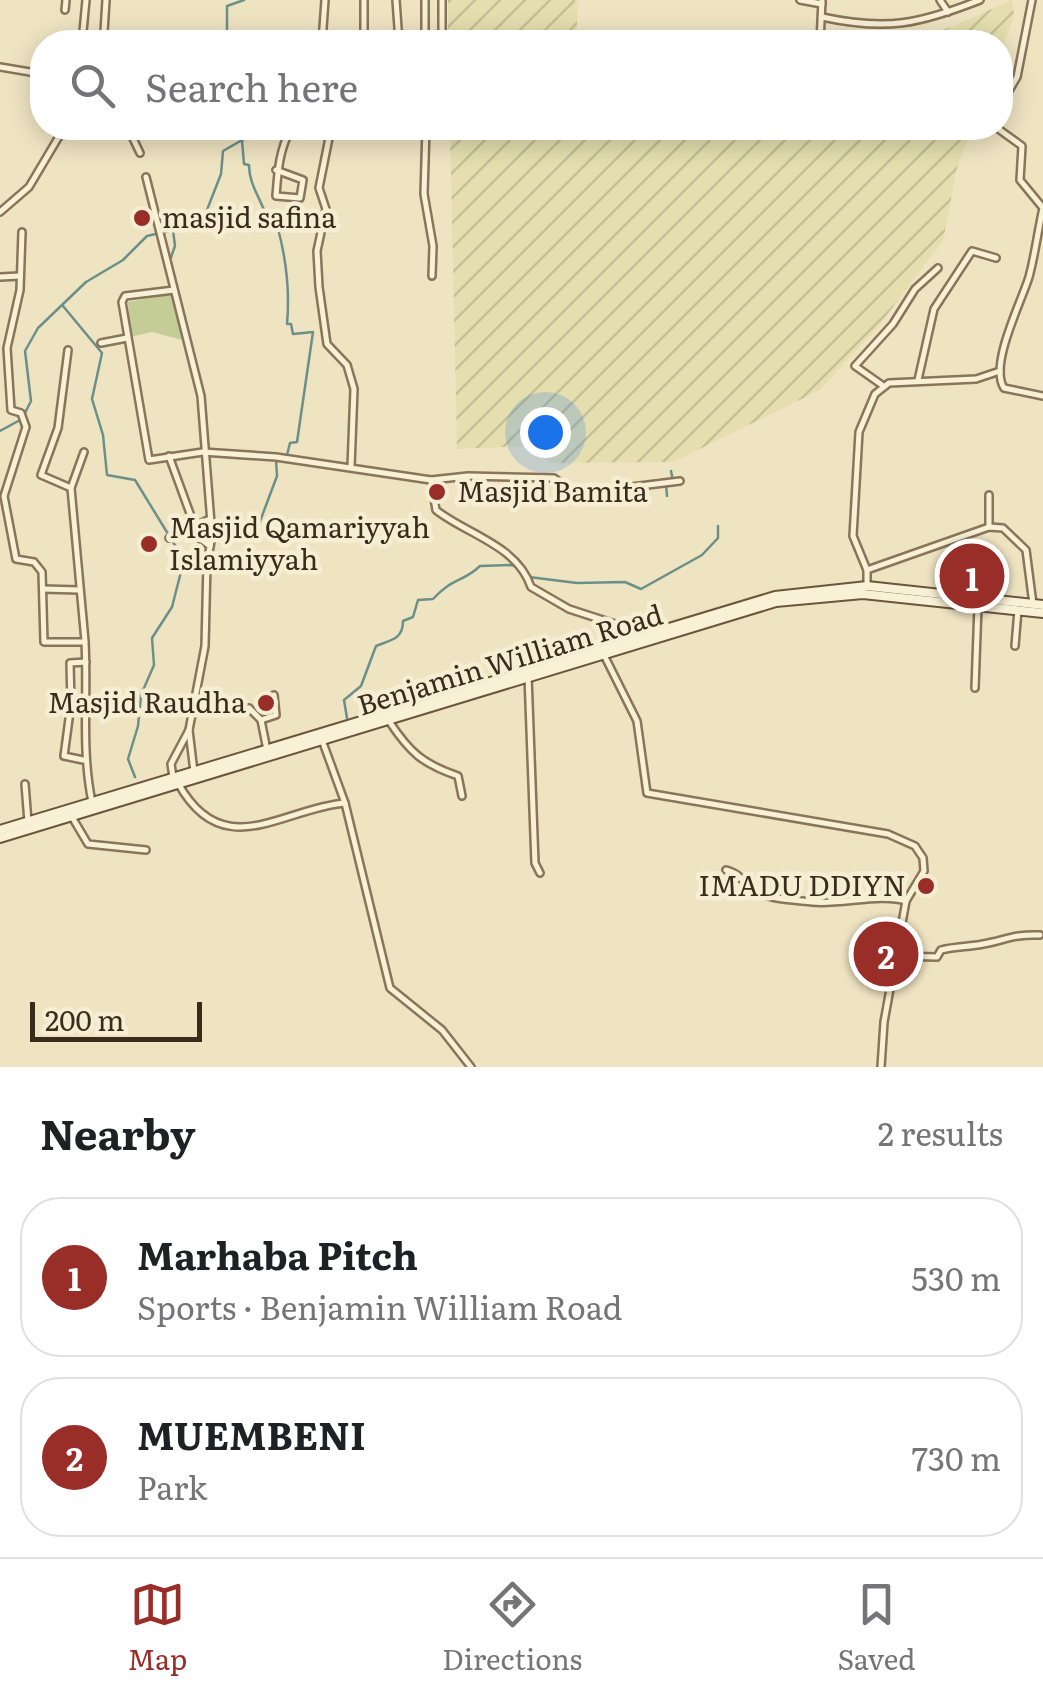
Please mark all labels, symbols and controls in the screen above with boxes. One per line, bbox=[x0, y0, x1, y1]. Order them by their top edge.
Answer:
search box bbox=[30, 30, 1013, 140]
text: Search here bbox=[145, 57, 358, 114]
icon: search bbox=[65, 58, 120, 113]
place label: masjid safina bbox=[162, 195, 336, 237]
marker: masjid safina bbox=[131, 207, 153, 229]
your location bbox=[520, 407, 571, 458]
place label: Masjid Bamita bbox=[457, 469, 648, 511]
marker: Masjid Bamita bbox=[426, 481, 448, 503]
place label: Masjid Qamariyyah Islamiyyah bbox=[169, 505, 430, 579]
marker: Masjid Qamariyyah Islamiyyah bbox=[138, 533, 160, 555]
pin: 1 bbox=[940, 538, 1004, 614]
street label: Benjamin William Road bbox=[351, 592, 667, 725]
place label: Masjid Raudha bbox=[48, 680, 246, 722]
marker: Masjid Raudha bbox=[255, 692, 277, 714]
place label: IMADU DDIYN bbox=[698, 863, 906, 905]
marker: IMADU DDIYN bbox=[915, 875, 937, 897]
pin: 2 bbox=[854, 916, 918, 992]
scale bar bbox=[30, 997, 202, 1042]
text: 200 m bbox=[45, 998, 124, 1040]
text: Nearby bbox=[40, 1101, 196, 1163]
text: 2 results bbox=[878, 1108, 1003, 1156]
text: Marhaba Pitch bbox=[137, 1225, 418, 1282]
text: 1 bbox=[68, 1253, 81, 1301]
text: 530 m bbox=[911, 1253, 1001, 1301]
text: Sports · Benjamin William Road bbox=[137, 1282, 622, 1330]
text: MUEMBENI bbox=[137, 1405, 366, 1462]
text: 2 bbox=[66, 1433, 83, 1481]
text: 730 m bbox=[912, 1433, 1001, 1481]
text: Park bbox=[137, 1462, 207, 1510]
tab: Map bbox=[128, 1577, 187, 1679]
tab: Directions bbox=[442, 1577, 582, 1679]
tab: Saved bbox=[837, 1577, 915, 1679]

